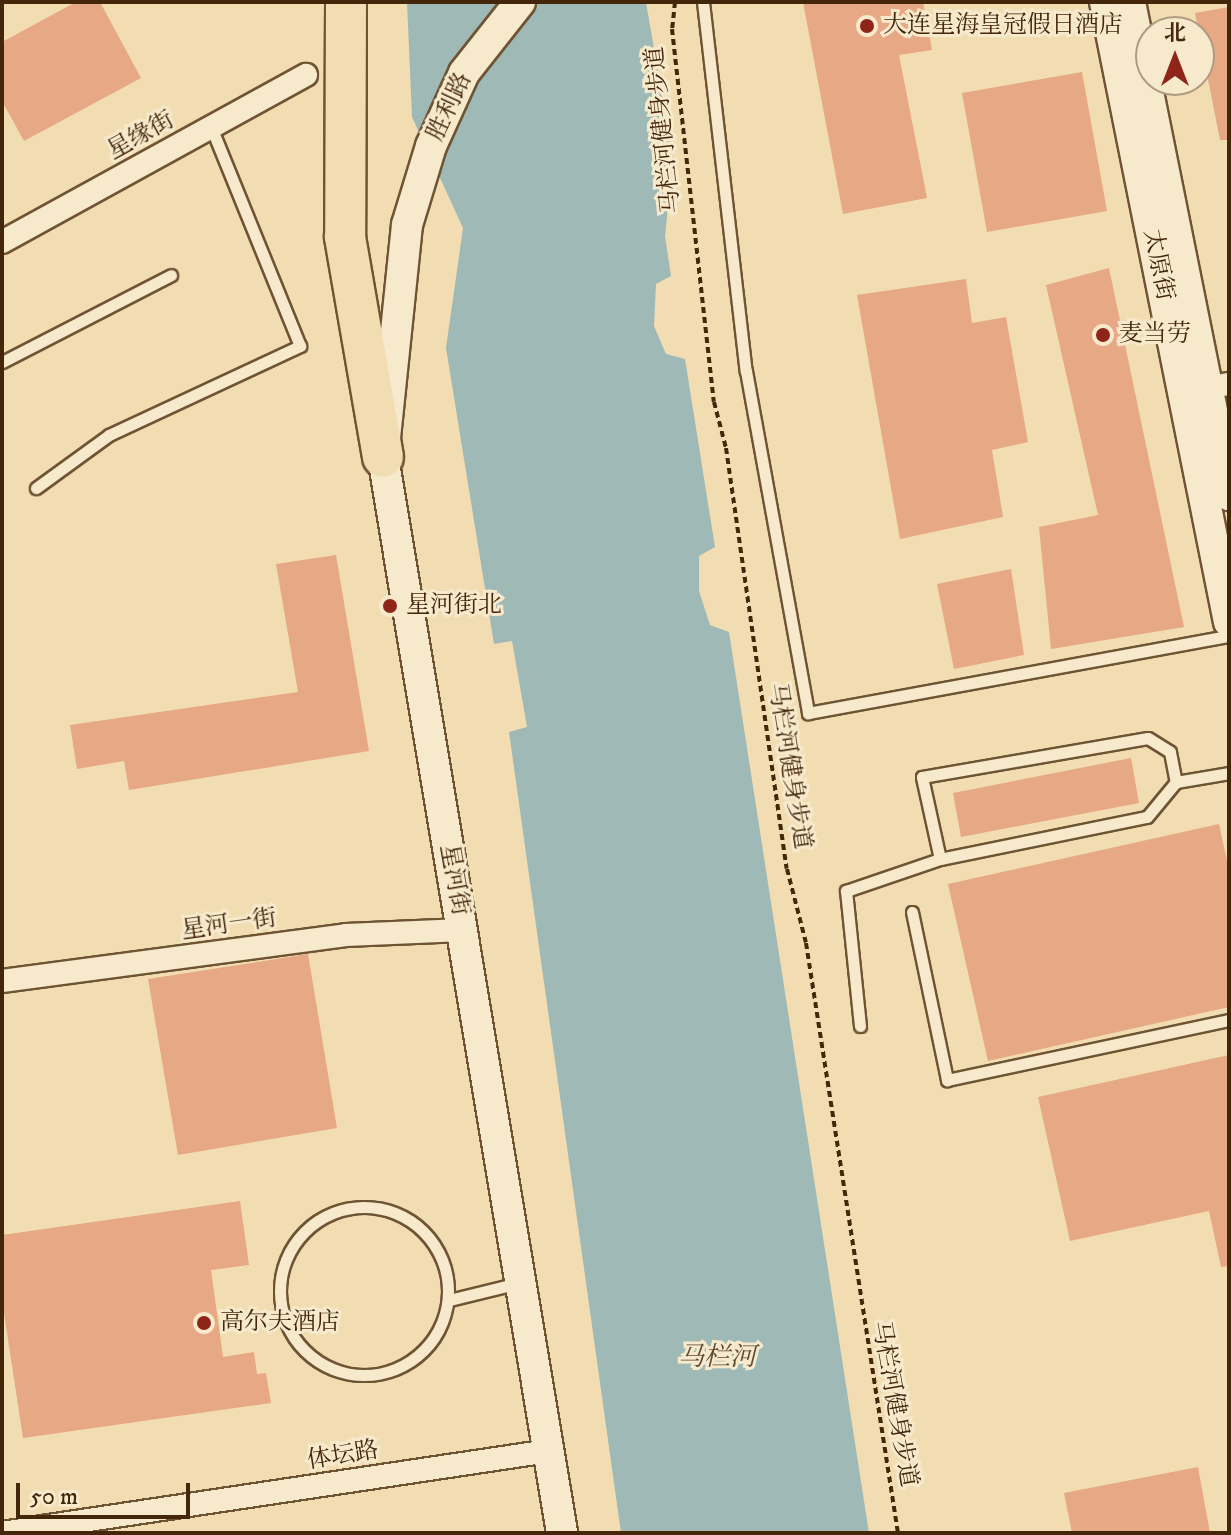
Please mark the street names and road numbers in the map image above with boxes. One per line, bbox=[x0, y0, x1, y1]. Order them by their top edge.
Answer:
street label: 马栏河健身步道 bbox=[641, 45, 687, 215]
street label: 胜利路 bbox=[422, 68, 478, 146]
street label: 星缘街 bbox=[103, 106, 179, 166]
street label: 太原街 bbox=[1137, 227, 1179, 303]
street label: 马栏河健身步道 bbox=[762, 681, 816, 851]
street label: 星河街 bbox=[434, 842, 474, 918]
street label: 星河一街 bbox=[179, 904, 279, 946]
street label: 马栏河健身步道 bbox=[865, 1319, 923, 1489]
street label: 体坛路 bbox=[305, 1436, 381, 1476]

